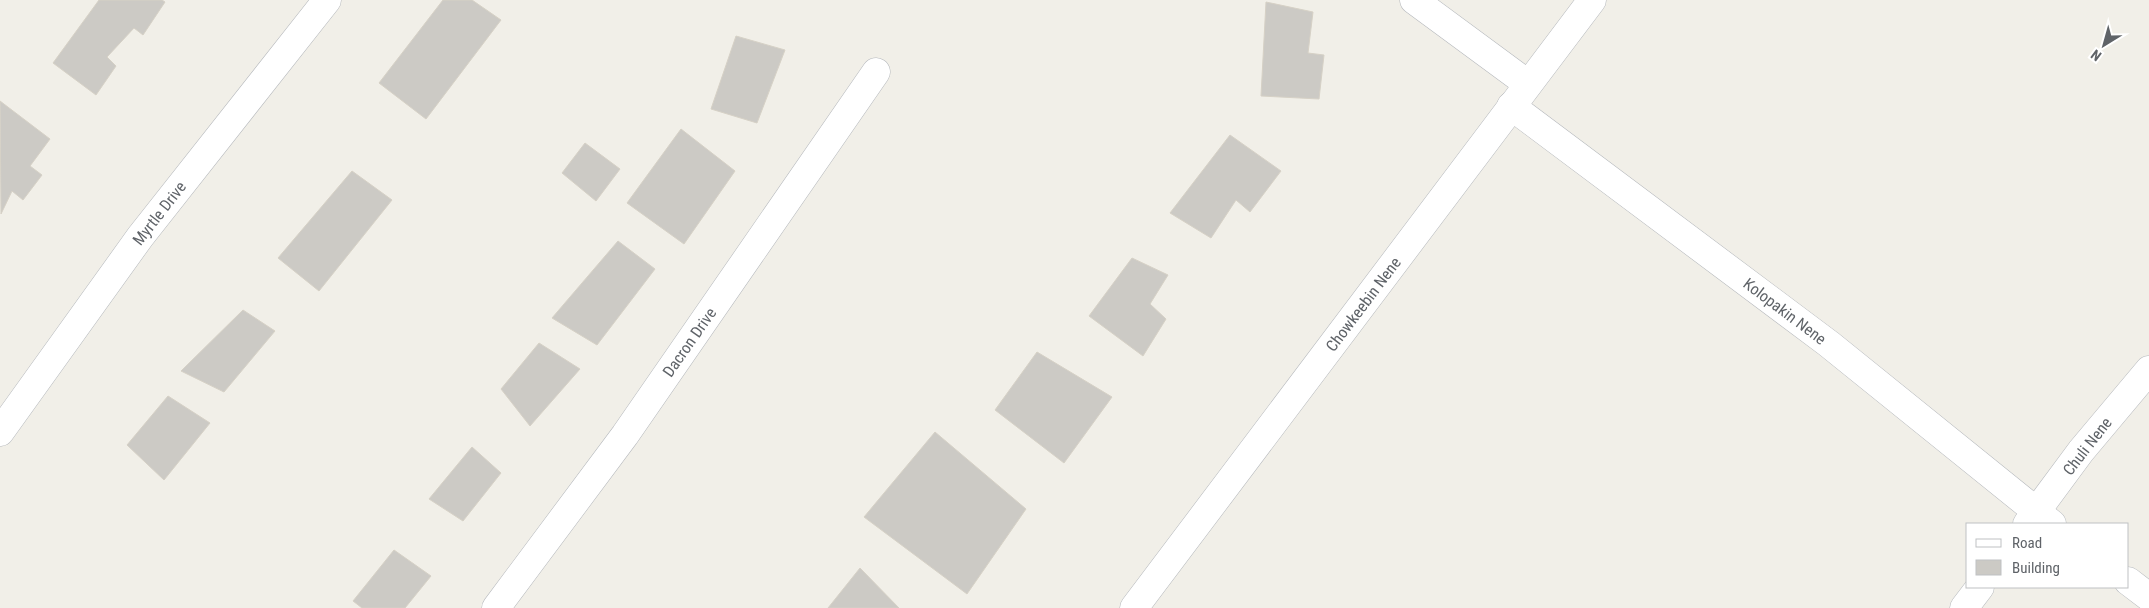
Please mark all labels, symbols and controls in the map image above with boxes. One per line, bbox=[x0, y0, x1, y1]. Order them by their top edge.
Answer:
north arrow bbox=[2079, 20, 2129, 70]
text: N bbox=[2088, 46, 2104, 64]
street label: Myrtle Drive bbox=[129, 178, 190, 249]
street label: Chowkeebin Nene bbox=[1322, 253, 1405, 355]
street label: Kolopakin Nene bbox=[1740, 274, 1830, 349]
street label: Dacron Drive bbox=[659, 304, 720, 381]
street label: Chuli Nene bbox=[2059, 414, 2116, 479]
legend bbox=[1966, 523, 2129, 588]
text: Road bbox=[2012, 534, 2042, 552]
text: Building bbox=[2012, 559, 2060, 577]

